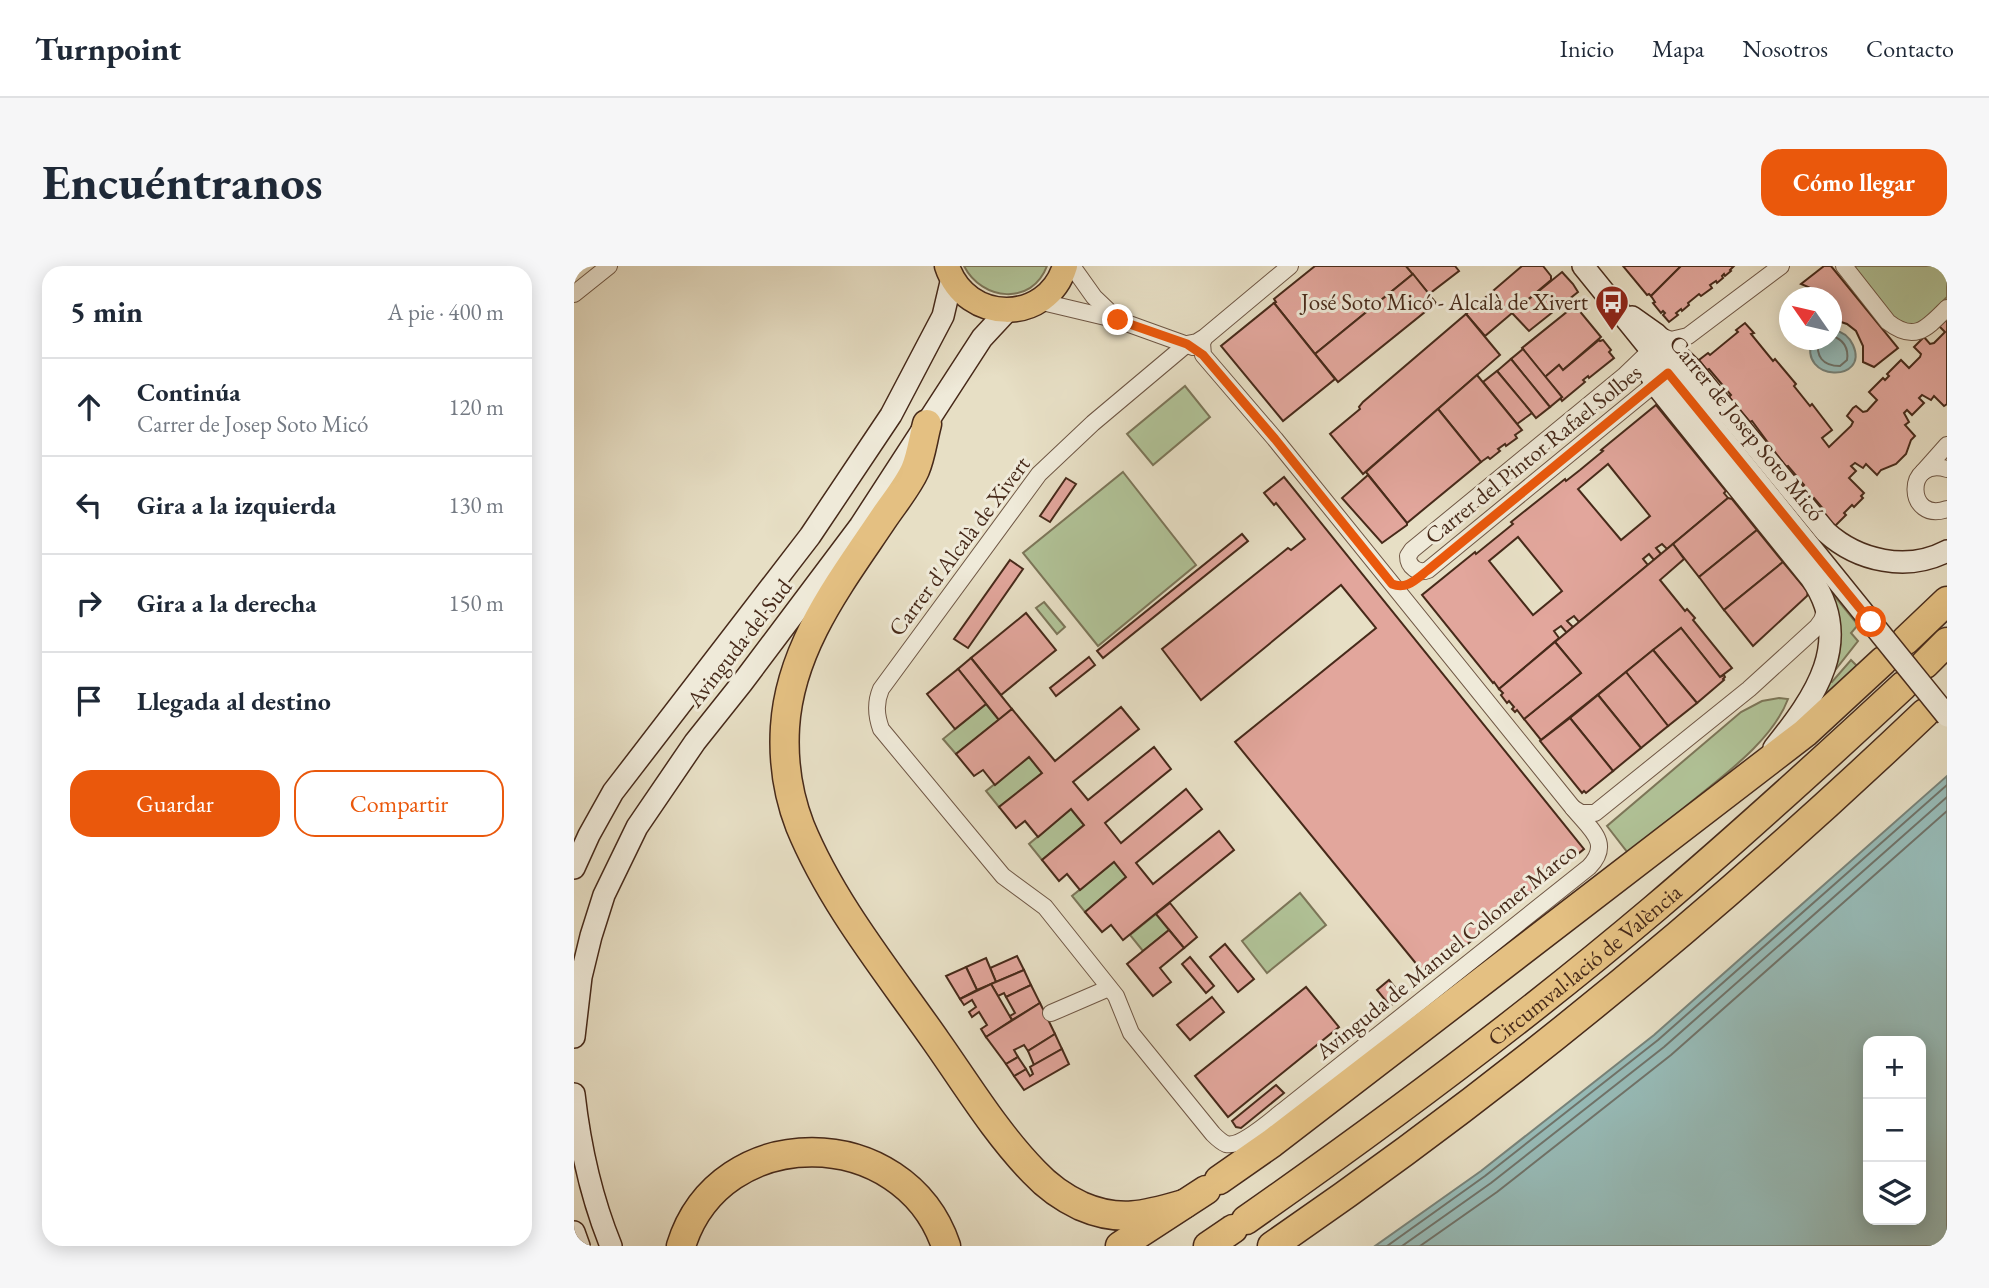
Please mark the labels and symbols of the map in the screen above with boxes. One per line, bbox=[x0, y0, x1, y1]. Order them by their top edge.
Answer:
bus stop icon: José Soto Micó - Alcalà de Xivert bbox=[1593, 283, 1631, 332]
place label: José Soto Micó - Alcalà de Xivert bbox=[1299, 287, 1589, 317]
north arrow bbox=[1779, 287, 1842, 350]
route end bbox=[1102, 304, 1133, 335]
street label: Carrer de Josep Soto Micó bbox=[1663, 329, 1831, 527]
street label: Carrer del Pintor Rafael Solbes bbox=[1419, 357, 1647, 551]
street label: Carrer d'Alcalà de Xivert bbox=[881, 449, 1037, 642]
street label: Avinguda del Sud bbox=[679, 572, 799, 714]
route start bbox=[1855, 606, 1886, 637]
street label: Avinguda de Manuel Colomer Marco bbox=[1308, 836, 1583, 1067]
street label: Circumval·lació de València bbox=[1481, 877, 1688, 1053]

